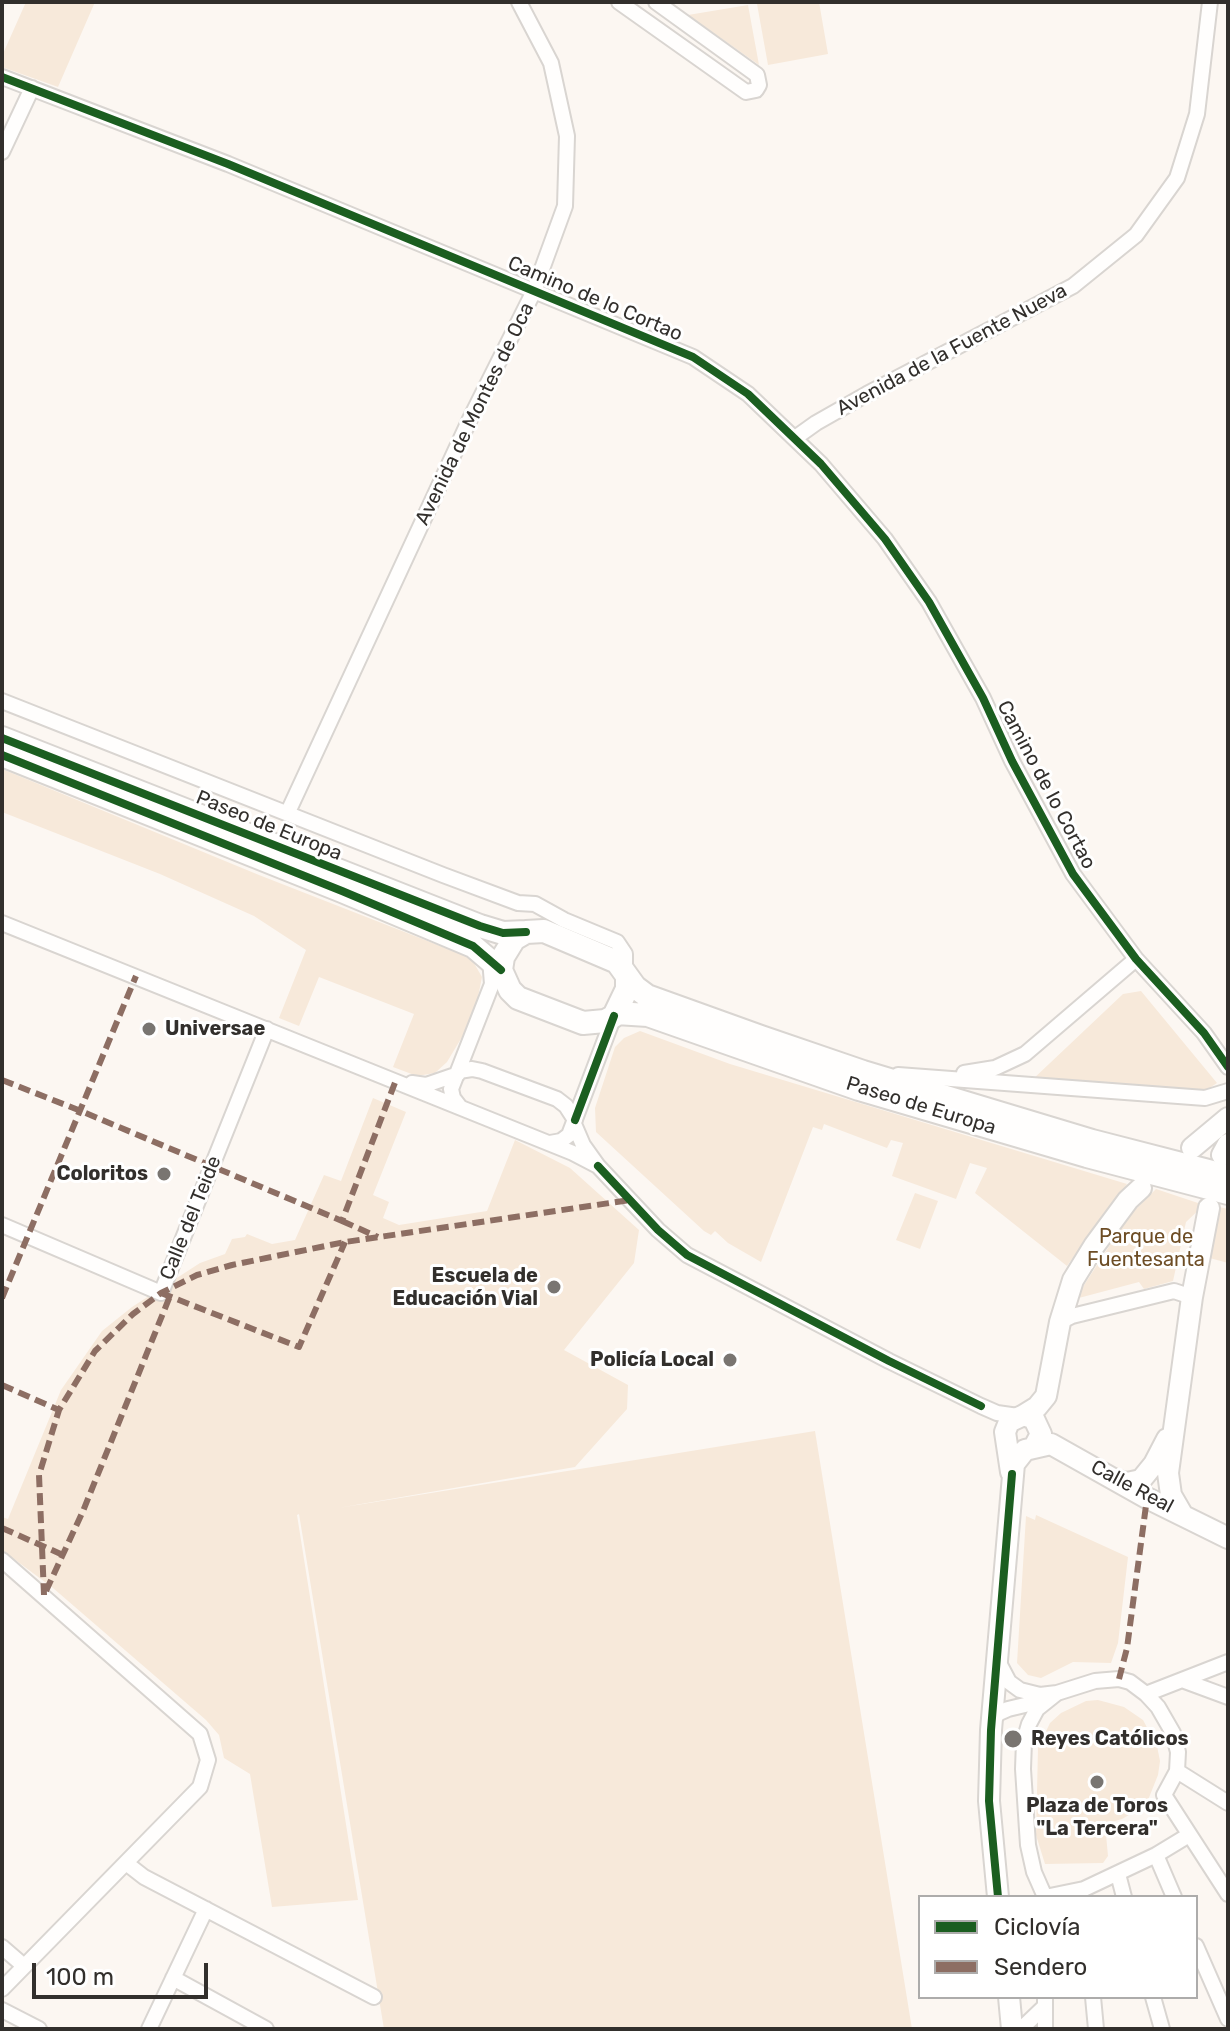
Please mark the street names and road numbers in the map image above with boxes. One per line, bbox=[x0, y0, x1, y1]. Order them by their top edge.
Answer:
street label: Camino de lo Cortao bbox=[504, 251, 686, 347]
street label: Avenida de la Fuente Nueva bbox=[833, 279, 1071, 421]
street label: Avenida de Montes de Oca bbox=[411, 299, 539, 529]
street label: Camino de lo Cortao bbox=[991, 697, 1101, 873]
street label: Paseo de Europa bbox=[192, 786, 346, 866]
street label: Paseo de Europa bbox=[843, 1072, 999, 1140]
street label: Calle del Teide bbox=[155, 1152, 227, 1284]
street label: Calle Real bbox=[1087, 1455, 1177, 1519]

